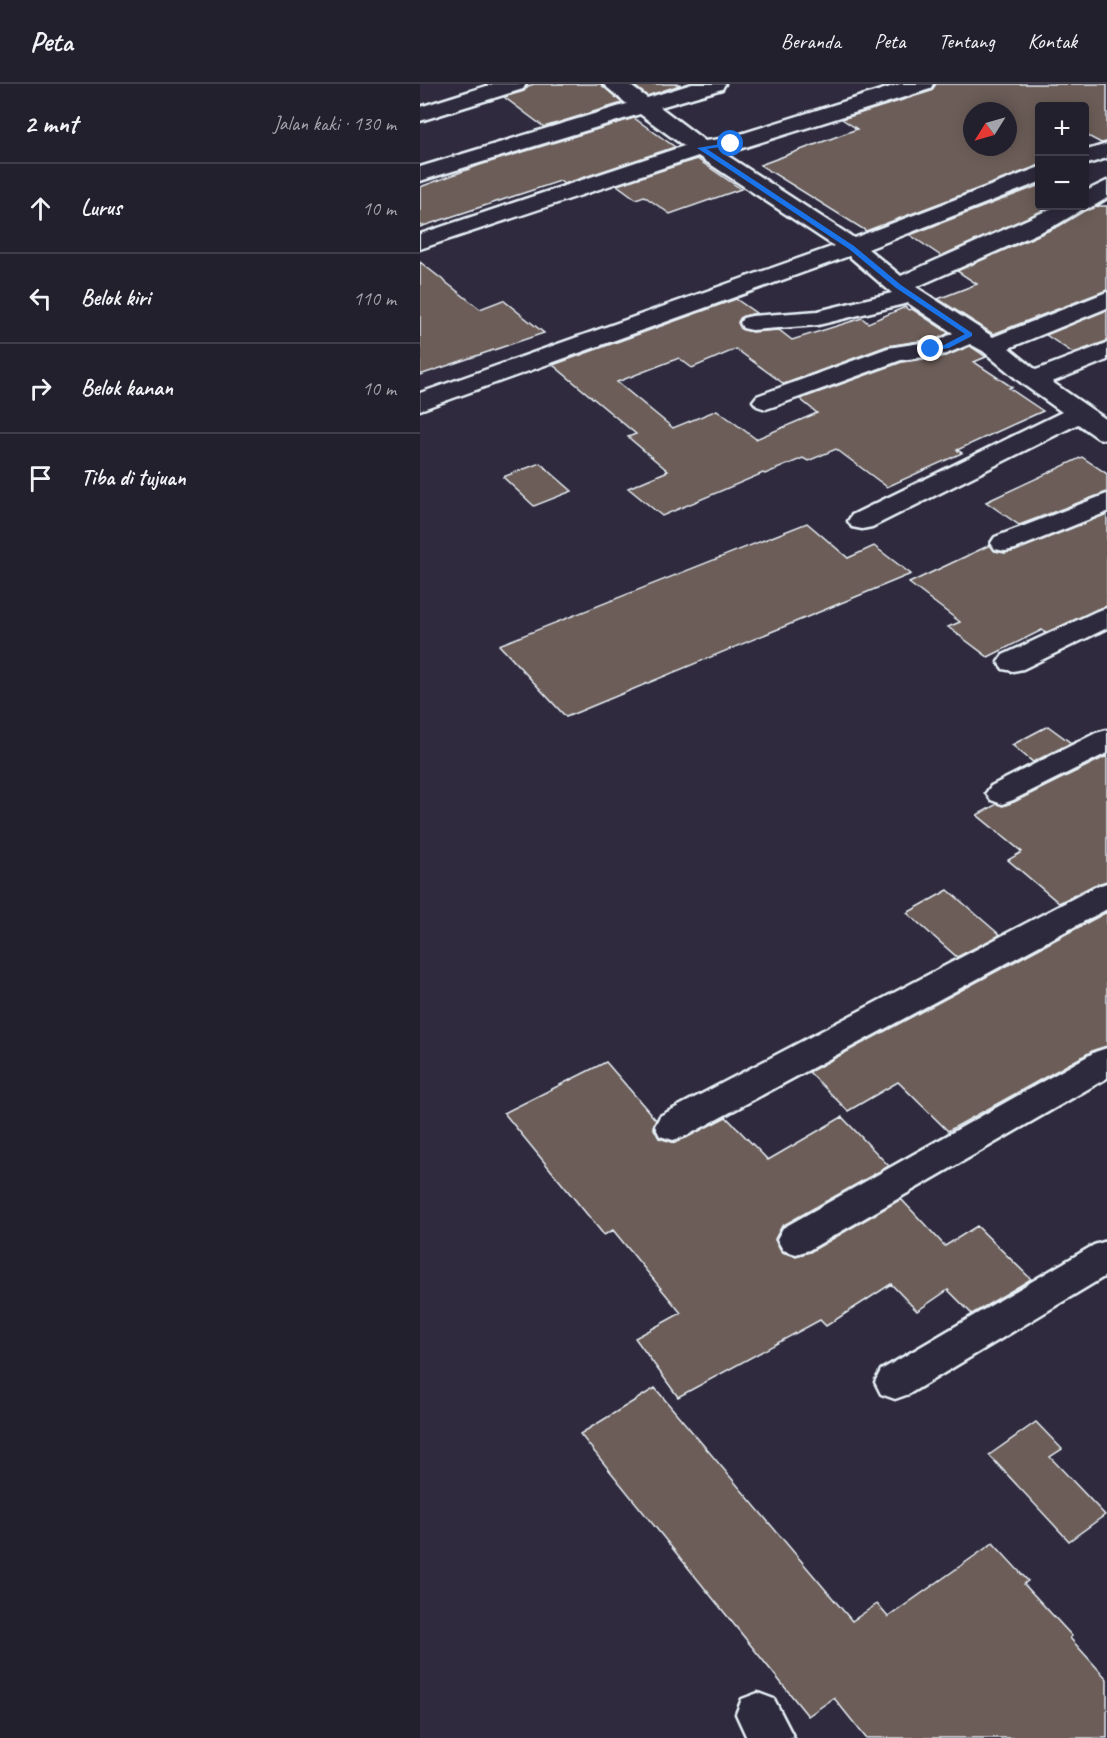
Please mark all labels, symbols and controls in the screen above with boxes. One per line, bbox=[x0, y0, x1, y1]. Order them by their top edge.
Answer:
text: Peta bbox=[30, 24, 73, 59]
text: Beranda bbox=[781, 28, 841, 54]
text: Peta bbox=[874, 28, 905, 54]
text: Tentang bbox=[938, 28, 995, 54]
text: Kontak bbox=[1028, 28, 1077, 54]
north arrow bbox=[963, 102, 1017, 156]
map controls bbox=[1035, 102, 1089, 210]
button: + bbox=[1035, 102, 1089, 156]
text: 2 mnt bbox=[24, 107, 77, 140]
text: Jalan kaki · 130 m bbox=[273, 111, 396, 136]
route start bbox=[717, 130, 743, 156]
button: − bbox=[1035, 156, 1089, 210]
icon: ahead bbox=[24, 192, 57, 225]
text: Lurus bbox=[81, 194, 121, 222]
text: 10 m bbox=[362, 196, 396, 221]
icon: left bbox=[24, 282, 57, 315]
text: Belok kiri bbox=[81, 284, 150, 312]
text: 110 m bbox=[353, 286, 396, 311]
route end bbox=[917, 335, 943, 361]
icon: right bbox=[24, 372, 57, 405]
text: Belok kanan bbox=[81, 374, 173, 402]
text: 10 m bbox=[362, 376, 396, 401]
icon: arrive bbox=[24, 462, 57, 495]
text: Tiba di tujuan bbox=[81, 464, 186, 492]

